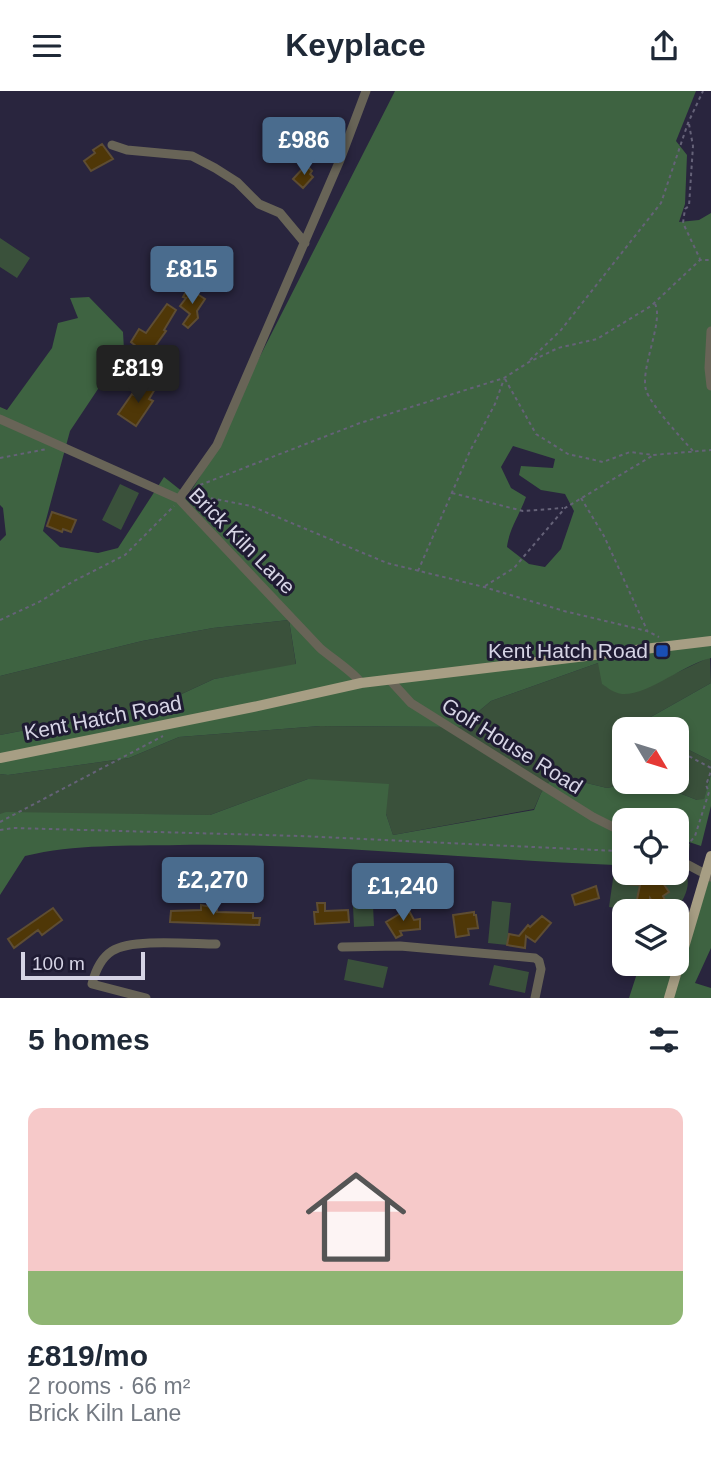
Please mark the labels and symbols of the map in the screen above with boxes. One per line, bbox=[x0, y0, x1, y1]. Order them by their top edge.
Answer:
pin: £986 bbox=[263, 118, 345, 177]
pin: £815 bbox=[151, 247, 233, 306]
pin: £819 bbox=[97, 345, 179, 405]
street label: Brick Kiln Lane bbox=[185, 483, 300, 598]
place label: Kent Hatch Road bbox=[488, 639, 648, 662]
marker: Kent Hatch Road bbox=[654, 643, 670, 659]
street label: Kent Hatch Road bbox=[22, 691, 184, 744]
street label: Golf House Road bbox=[438, 693, 587, 798]
north arrow bbox=[612, 717, 690, 795]
pin: £2,270 bbox=[156, 857, 270, 917]
pin: £1,240 bbox=[346, 863, 460, 923]
scale bar bbox=[21, 949, 145, 981]

